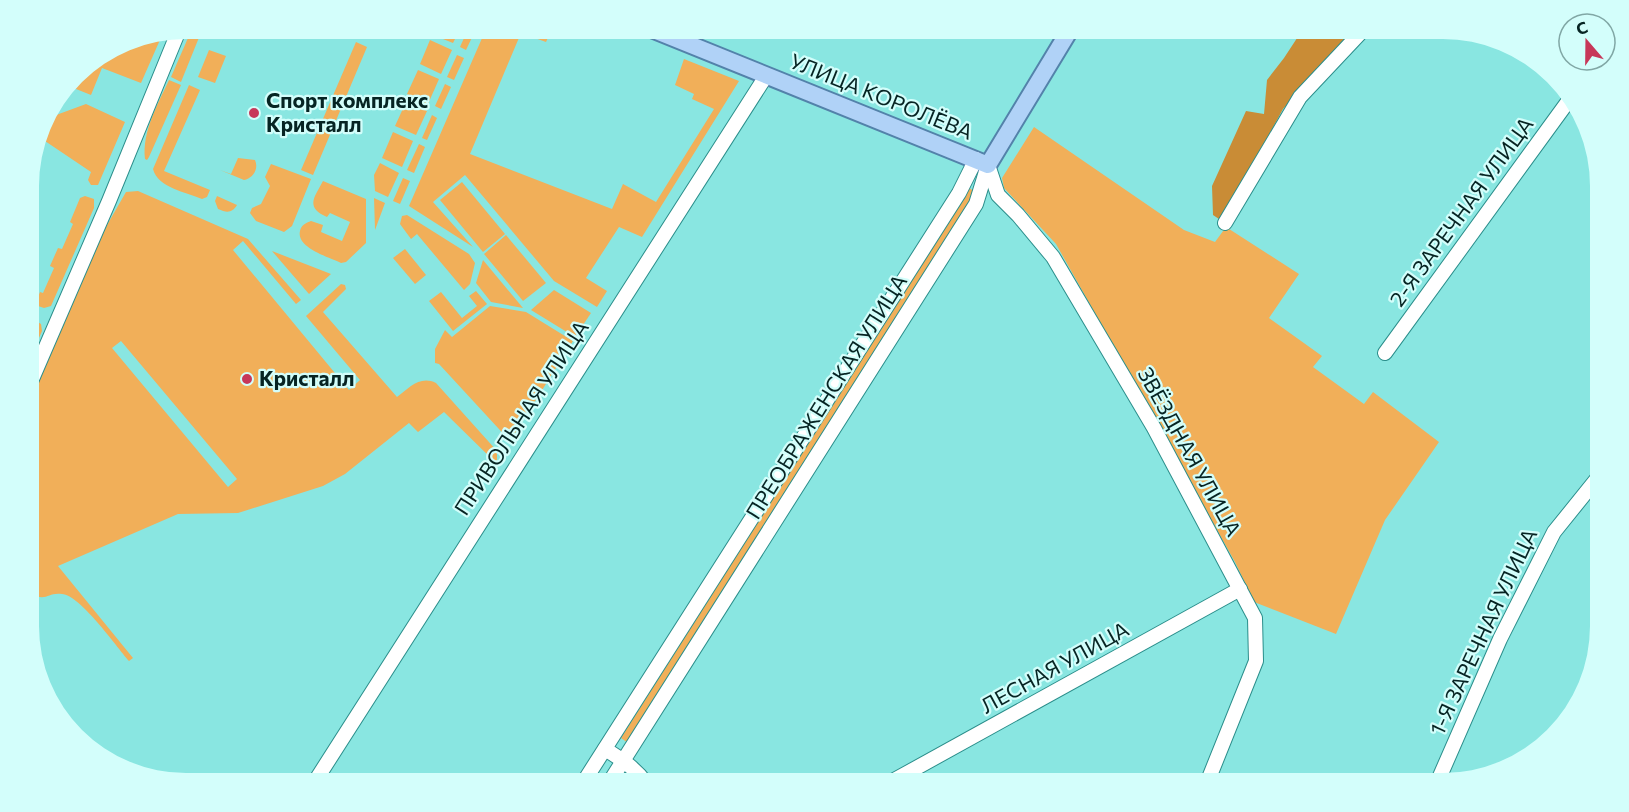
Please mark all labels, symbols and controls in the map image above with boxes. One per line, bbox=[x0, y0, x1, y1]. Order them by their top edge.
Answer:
north arrow bbox=[1557, 12, 1617, 72]
text: С bbox=[1573, 17, 1590, 38]
street label: УЛИЦА КОРОЛЁВА bbox=[786, 47, 977, 144]
place label: Спорт комплекс Кристалл bbox=[266, 87, 428, 136]
marker: Спорт комплекс Кристалл bbox=[247, 106, 261, 120]
street label: 2-Я ЗАРЕЧНАЯ УЛИЦА bbox=[1384, 112, 1538, 311]
street label: ПРЕОБРАЖЕНСКАЯ УЛИЦА bbox=[740, 269, 911, 523]
street label: ПРИВОЛЬНАЯ УЛИЦА bbox=[449, 315, 593, 519]
street label: ЗВЁЗДНАЯ УЛИЦА bbox=[1134, 362, 1247, 540]
place label: Кристалл bbox=[259, 365, 355, 390]
marker: Кристалл bbox=[240, 372, 254, 386]
street label: 1-Я ЗАРЕЧНАЯ УЛИЦА bbox=[1424, 524, 1541, 739]
street label: ЛЕСНАЯ УЛИЦА bbox=[976, 616, 1133, 718]

